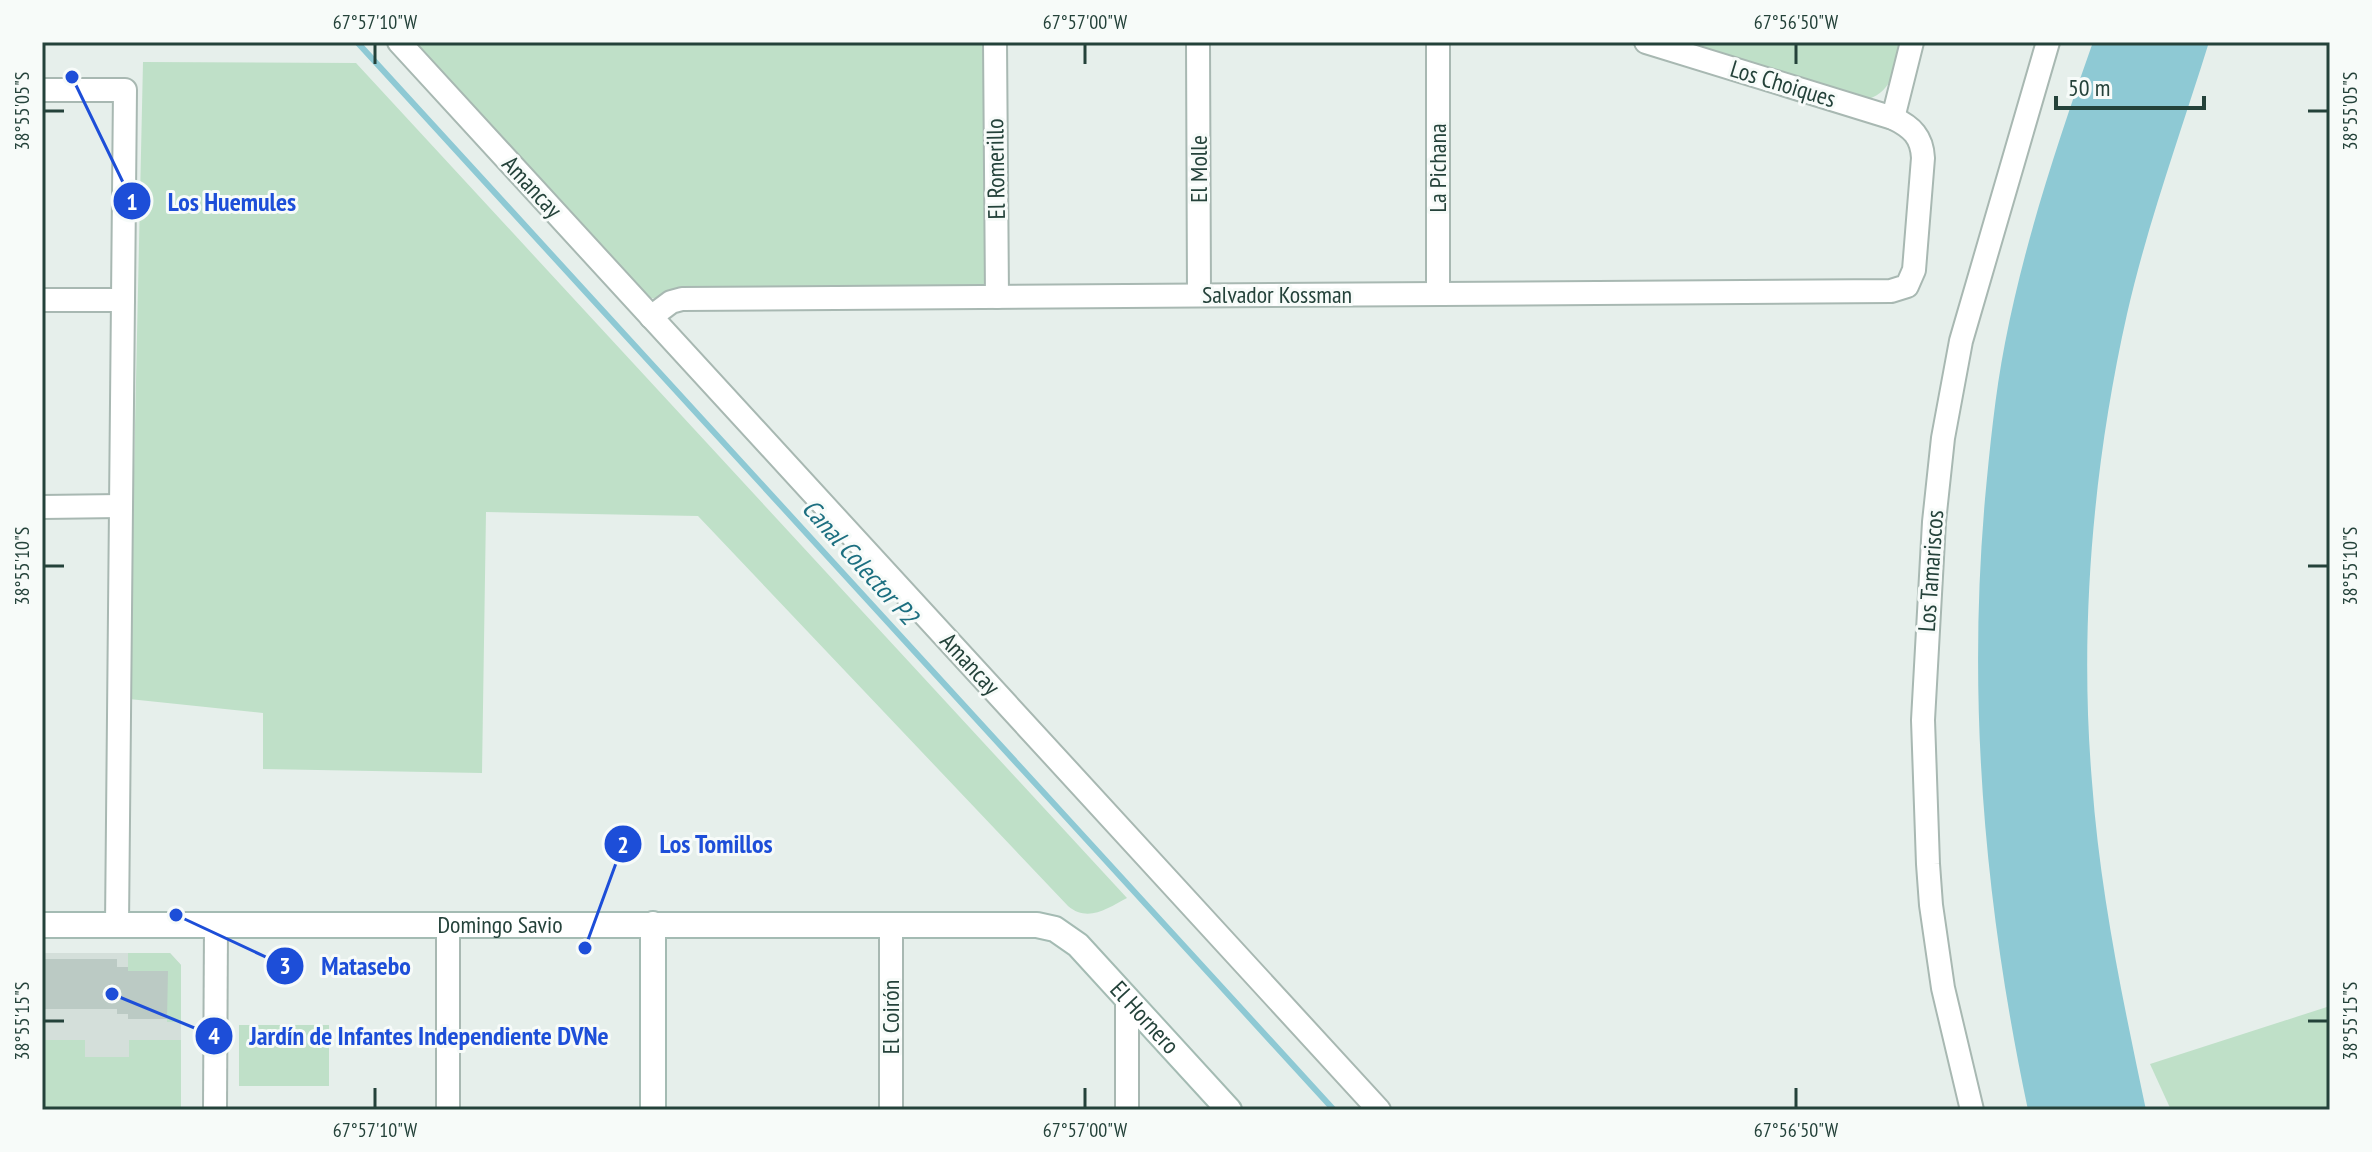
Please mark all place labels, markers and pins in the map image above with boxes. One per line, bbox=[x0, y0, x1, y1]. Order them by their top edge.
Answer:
callout: Los Huemules bbox=[112, 176, 312, 226]
callout: Los Tomillos bbox=[603, 819, 789, 869]
callout: Matasebo bbox=[265, 941, 427, 991]
callout: Jardín de Infantes Independiente DVNe bbox=[194, 1011, 625, 1061]

